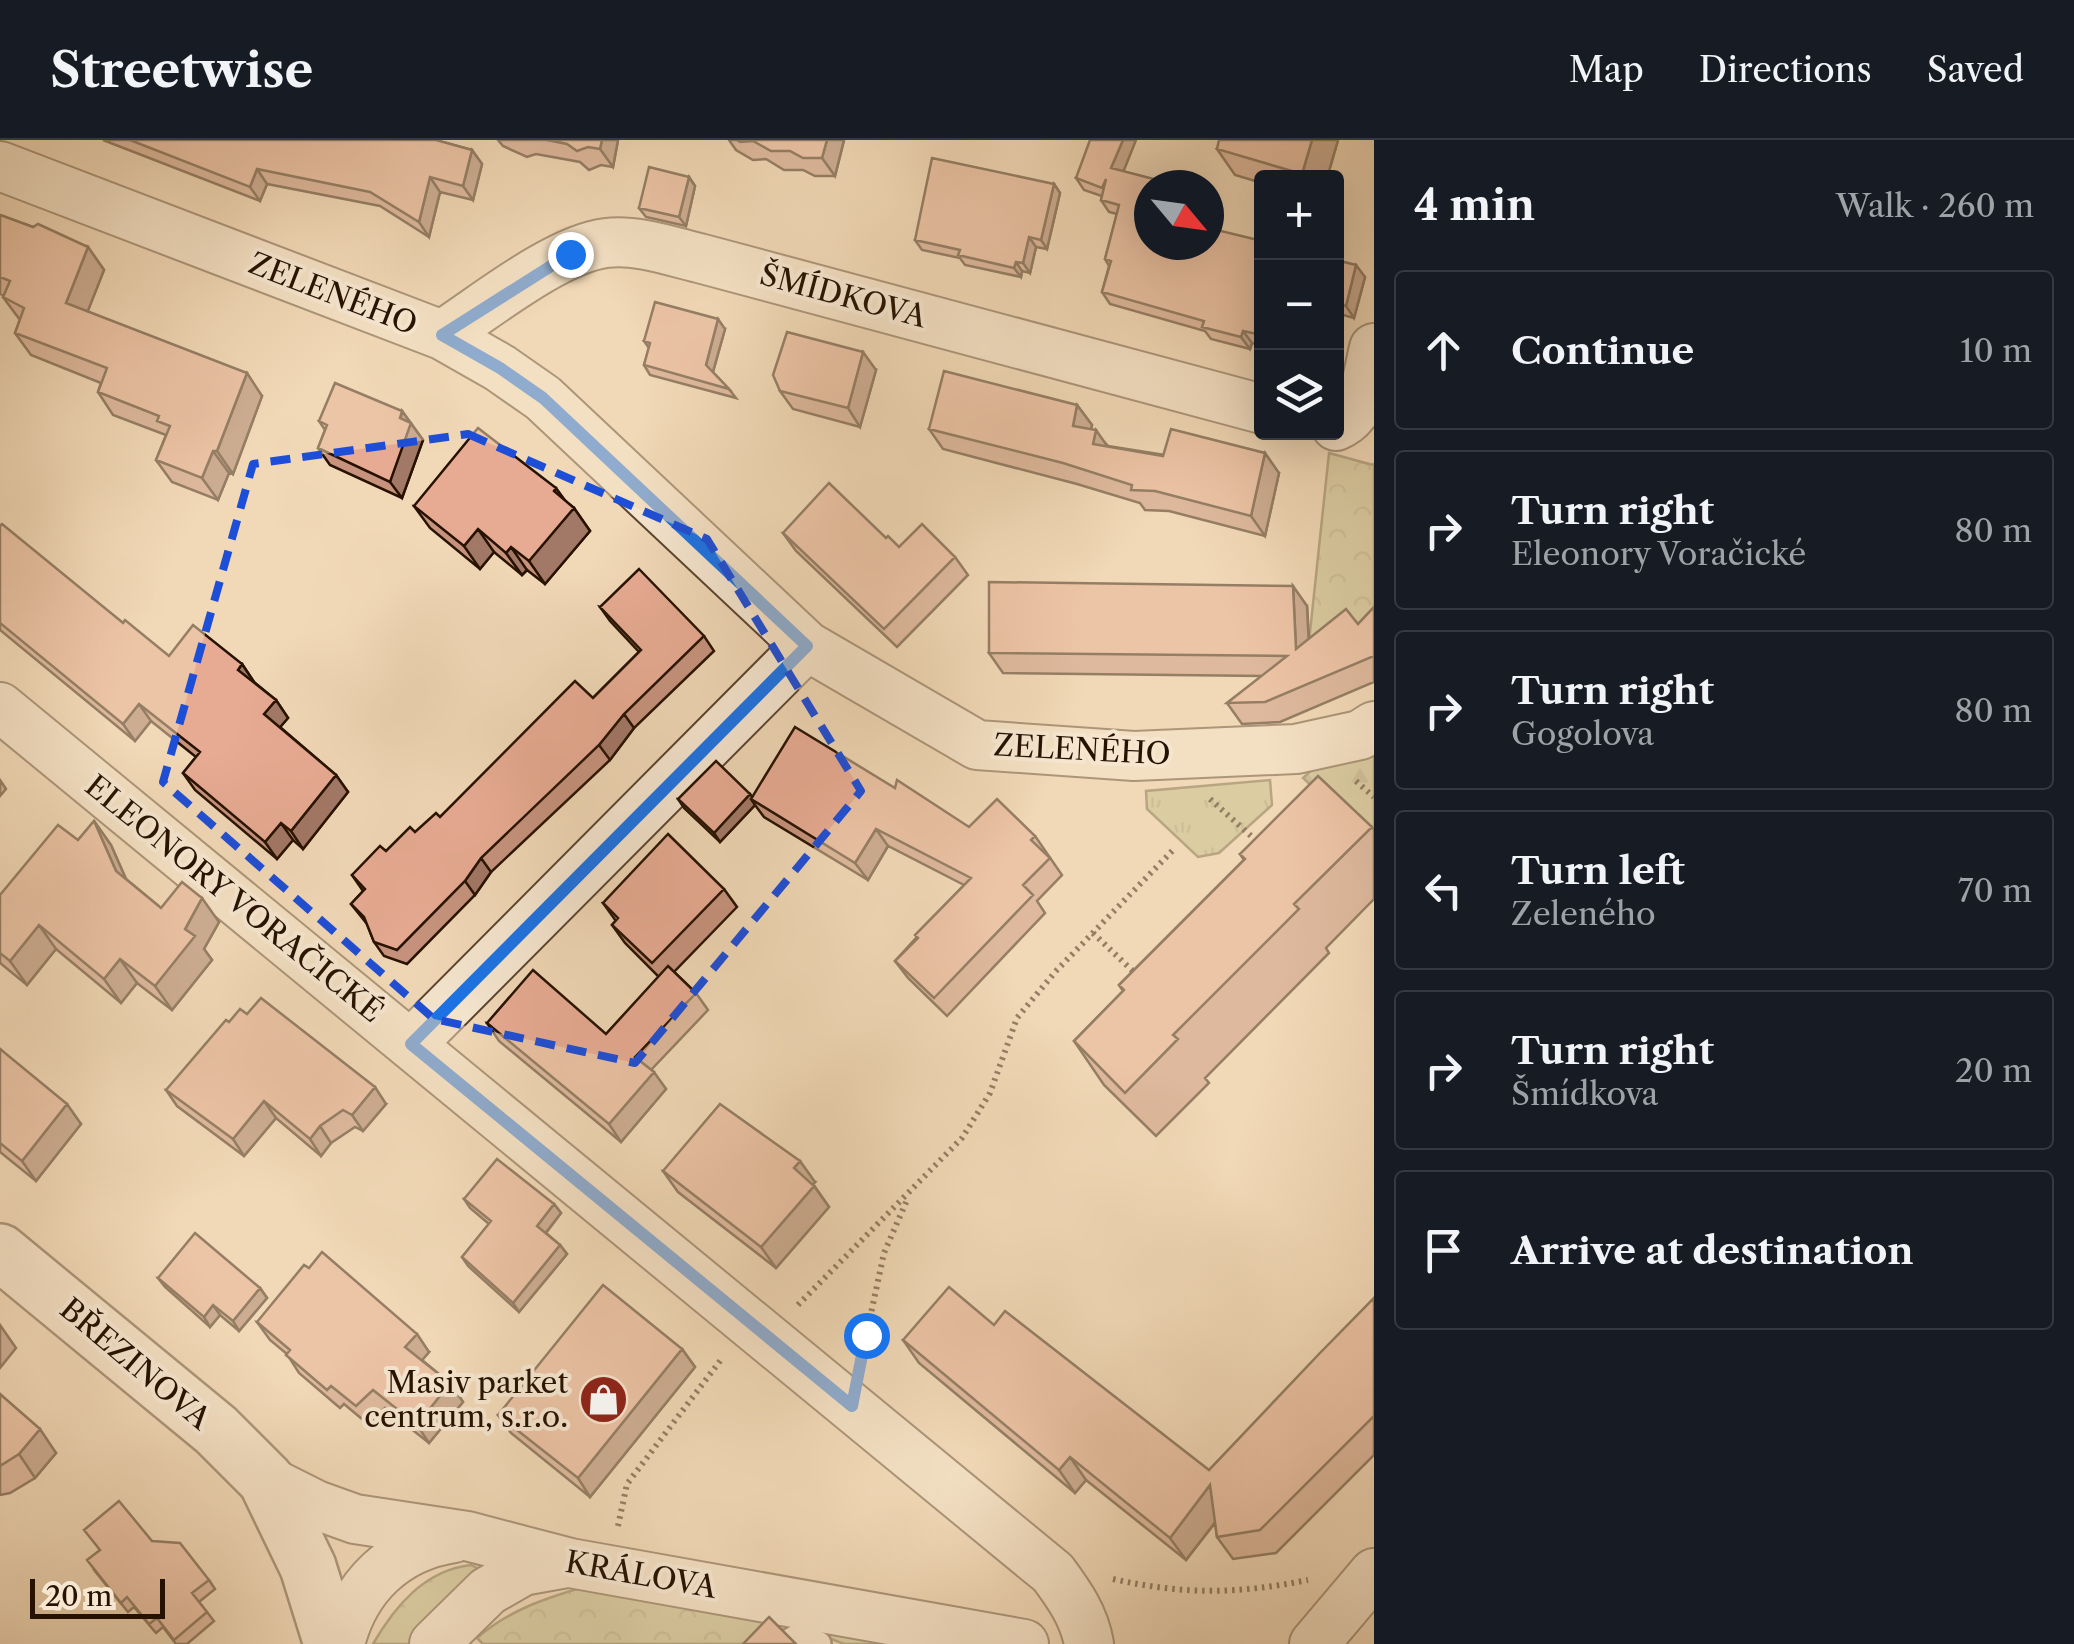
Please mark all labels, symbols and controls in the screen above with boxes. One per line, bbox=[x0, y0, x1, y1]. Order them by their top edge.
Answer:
text: Streetwise bbox=[50, 40, 313, 99]
text: Map bbox=[1569, 48, 1644, 91]
text: Directions bbox=[1699, 48, 1872, 91]
text: Saved bbox=[1927, 48, 2024, 91]
north arrow bbox=[1134, 170, 1224, 260]
map controls bbox=[1254, 170, 1344, 440]
button: + bbox=[1254, 170, 1344, 260]
text: 4 min bbox=[1414, 179, 1535, 231]
text: Walk · 260 m bbox=[1836, 186, 2034, 225]
route end bbox=[548, 232, 594, 278]
street label: ZELENÉHO bbox=[244, 245, 422, 343]
street label: ŠMÍDKOVA bbox=[756, 255, 931, 336]
button: − bbox=[1254, 260, 1344, 350]
icon: ahead bbox=[1416, 323, 1471, 378]
text: Continue bbox=[1511, 327, 1694, 374]
text: 10 m bbox=[1960, 331, 2032, 370]
button: layers bbox=[1254, 350, 1344, 440]
text: Turn right bbox=[1511, 487, 1714, 534]
icon: right bbox=[1416, 503, 1471, 558]
text: 80 m bbox=[1954, 511, 2032, 550]
text: Eleonory Voračické bbox=[1511, 534, 1806, 573]
text: Turn right bbox=[1511, 667, 1714, 714]
icon: right bbox=[1416, 683, 1471, 738]
text: 80 m bbox=[1954, 691, 2032, 730]
text: Gogolova bbox=[1511, 714, 1654, 753]
street label: ZELENÉHO bbox=[993, 726, 1171, 773]
street label: ELEONORY VORAČICKÉ bbox=[78, 766, 391, 1030]
text: Turn left bbox=[1511, 847, 1685, 894]
icon: left bbox=[1416, 863, 1471, 918]
text: 70 m bbox=[1958, 871, 2032, 910]
text: Zeleného bbox=[1511, 894, 1656, 933]
text: Turn right bbox=[1511, 1027, 1714, 1074]
icon: right bbox=[1416, 1043, 1471, 1098]
text: 20 m bbox=[1955, 1051, 2032, 1090]
text: Šmídkova bbox=[1511, 1074, 1658, 1113]
icon: arrive bbox=[1416, 1223, 1471, 1278]
text: Arrive at destination bbox=[1511, 1227, 1914, 1274]
street label: BŘEZINOVA bbox=[53, 1290, 219, 1438]
route start bbox=[844, 1313, 890, 1359]
place label: Masiv parket centrum, s.r.o. bbox=[364, 1364, 568, 1435]
shop icon: Masiv parket centrum, s.r.o. bbox=[577, 1374, 629, 1426]
street label: KRÁLOVA bbox=[563, 1543, 720, 1606]
scale bar bbox=[30, 1574, 165, 1618]
text: 20 m bbox=[45, 1579, 112, 1613]

